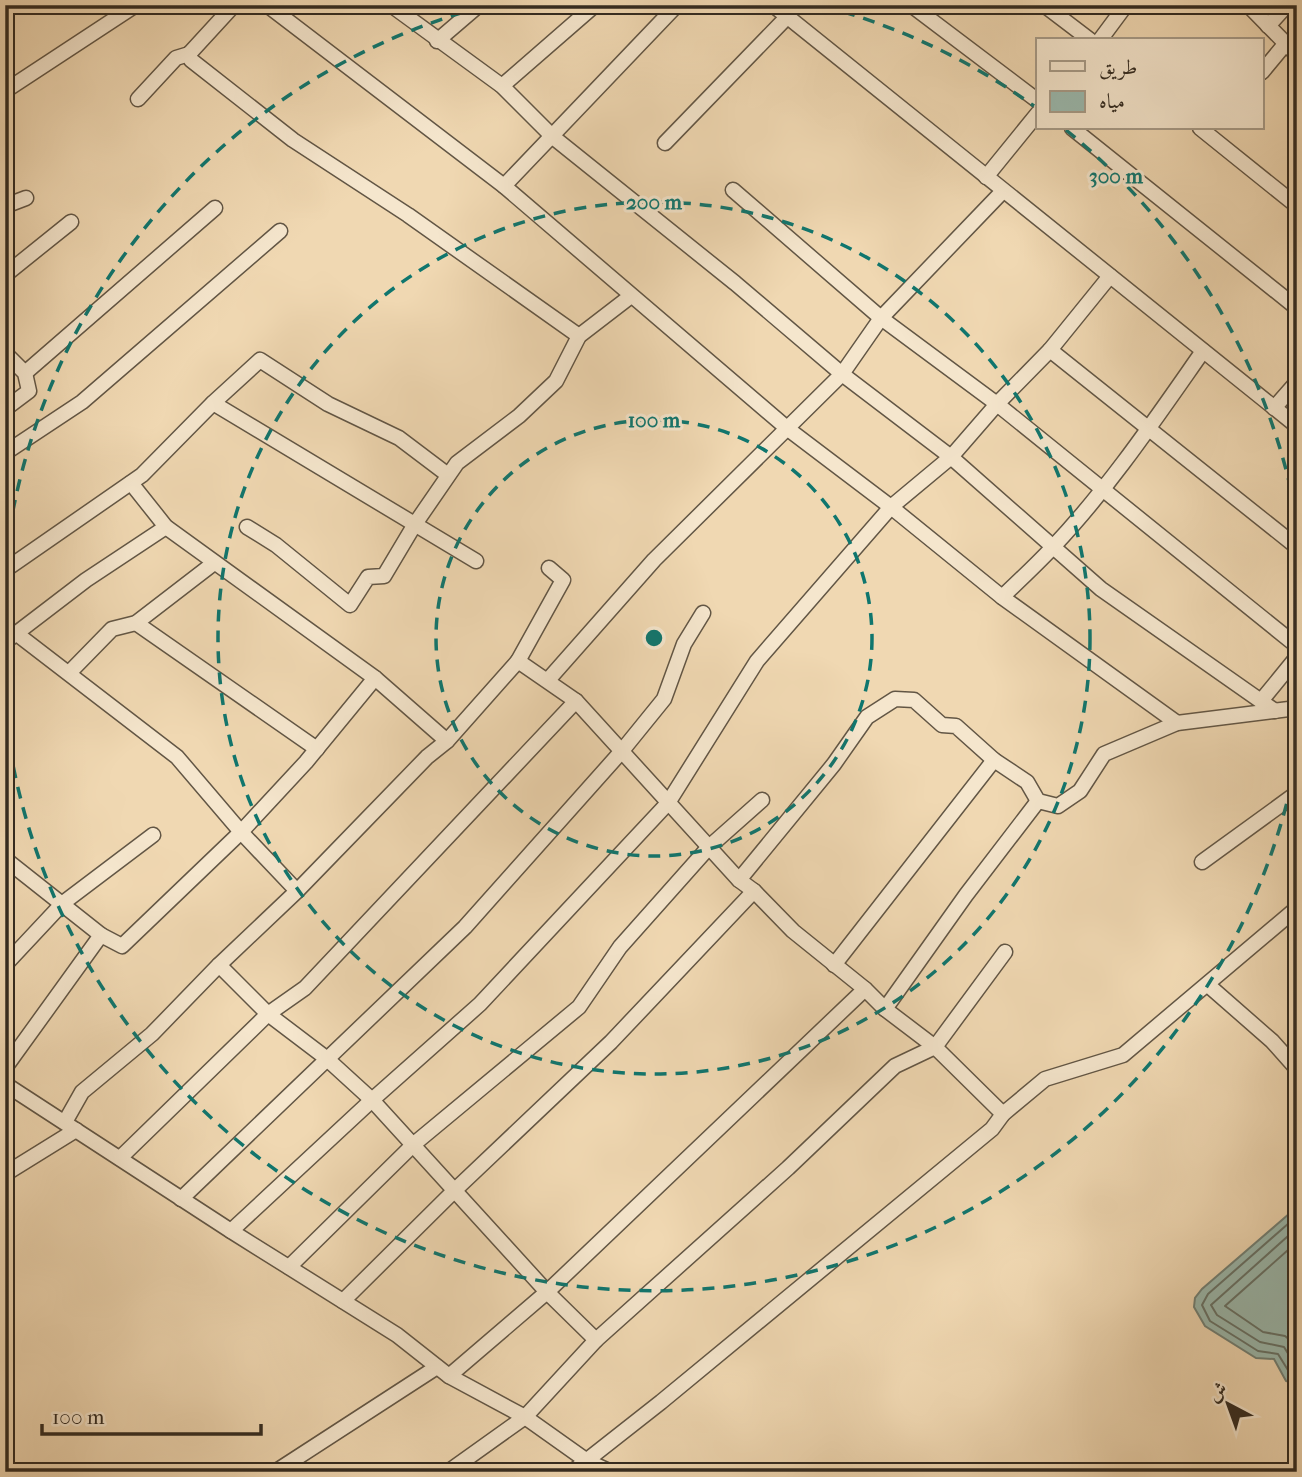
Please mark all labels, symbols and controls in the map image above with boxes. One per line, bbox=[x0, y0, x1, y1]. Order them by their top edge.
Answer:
legend bbox=[1036, 38, 1264, 130]
text: طريق bbox=[1099, 55, 1137, 80]
text: مياه bbox=[1099, 89, 1125, 113]
text: 300 m bbox=[1089, 164, 1143, 188]
text: 200 m bbox=[626, 190, 683, 214]
text: 100 m bbox=[628, 408, 681, 432]
centre of rings bbox=[642, 626, 666, 650]
north arrow bbox=[1194, 1368, 1264, 1438]
text: ش bbox=[1203, 1377, 1232, 1406]
scale bar bbox=[42, 1393, 261, 1437]
text: 100 m bbox=[52, 1405, 105, 1429]

